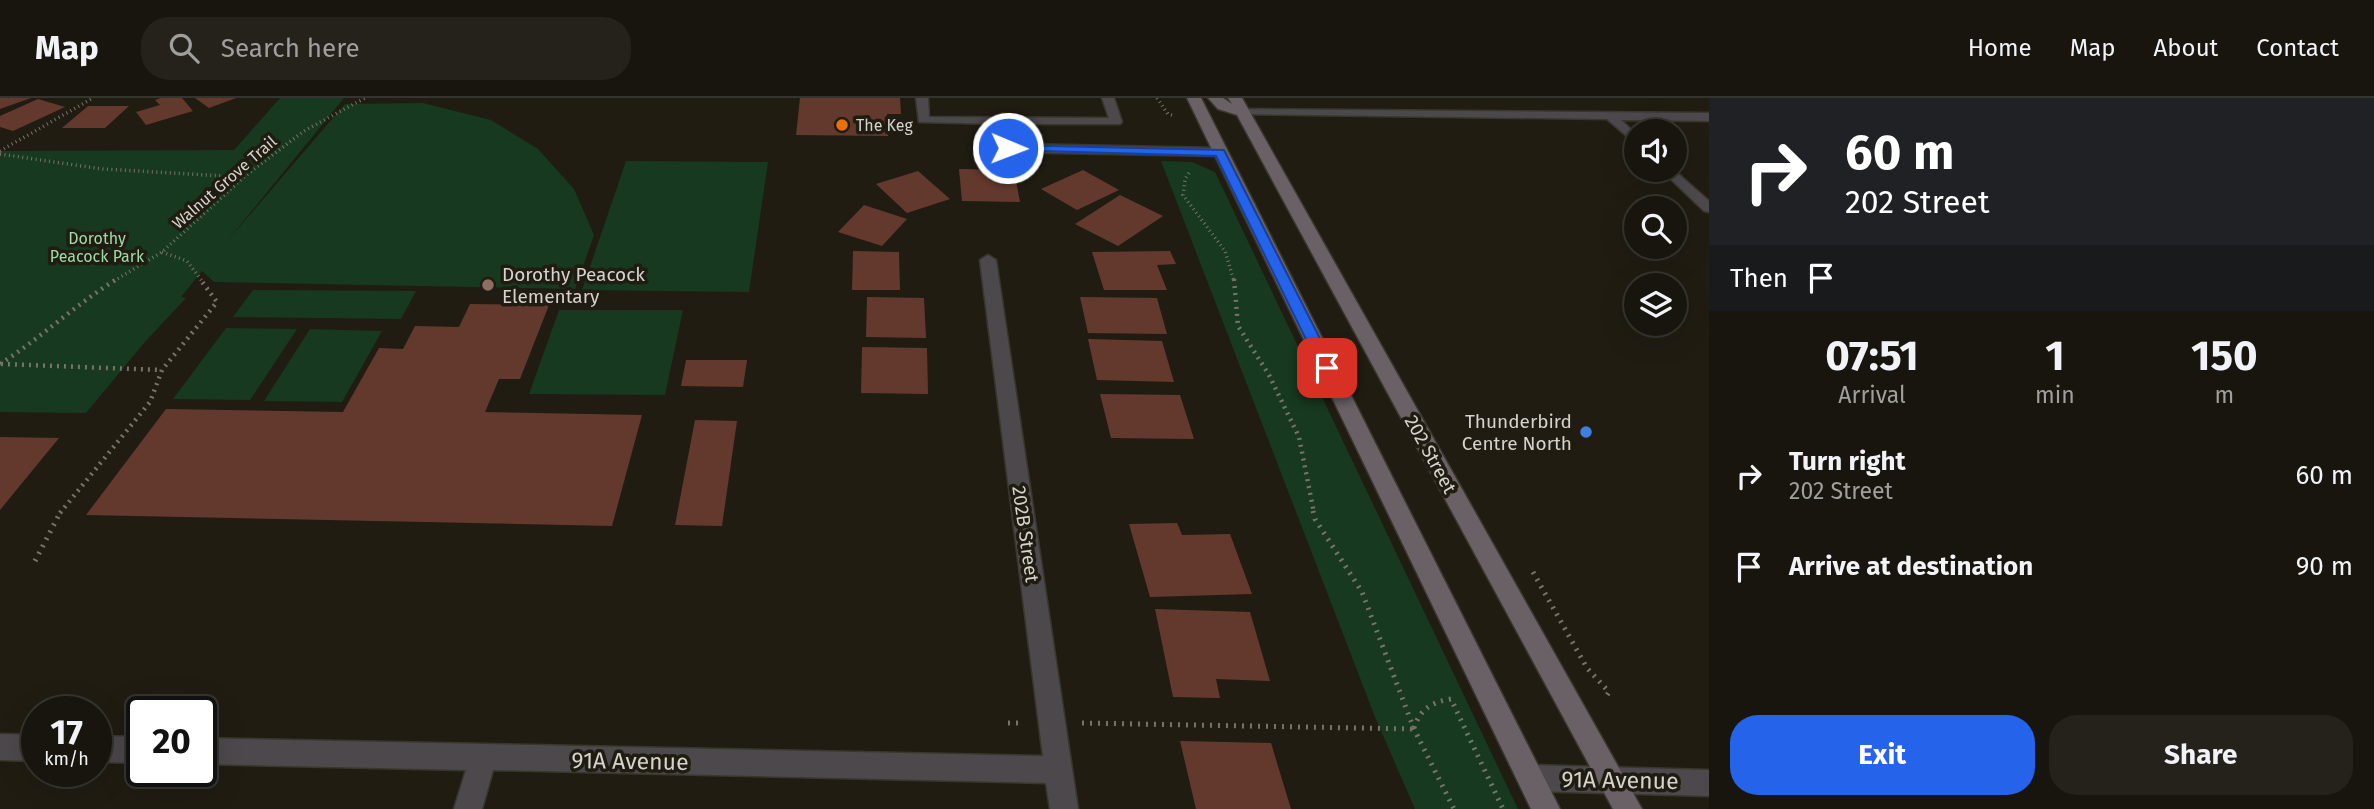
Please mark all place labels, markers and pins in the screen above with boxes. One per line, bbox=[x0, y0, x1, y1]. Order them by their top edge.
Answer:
place label: The Keg bbox=[856, 116, 914, 135]
marker: The Keg bbox=[834, 117, 850, 133]
place label: Dorothy Peacock Elementary bbox=[502, 263, 645, 308]
marker: Dorothy Peacock Elementary bbox=[480, 277, 496, 293]
pin bbox=[1297, 338, 1357, 398]
place label: Thunderbird Centre North bbox=[1462, 410, 1572, 455]
marker: Thunderbird Centre North bbox=[1578, 424, 1594, 440]

